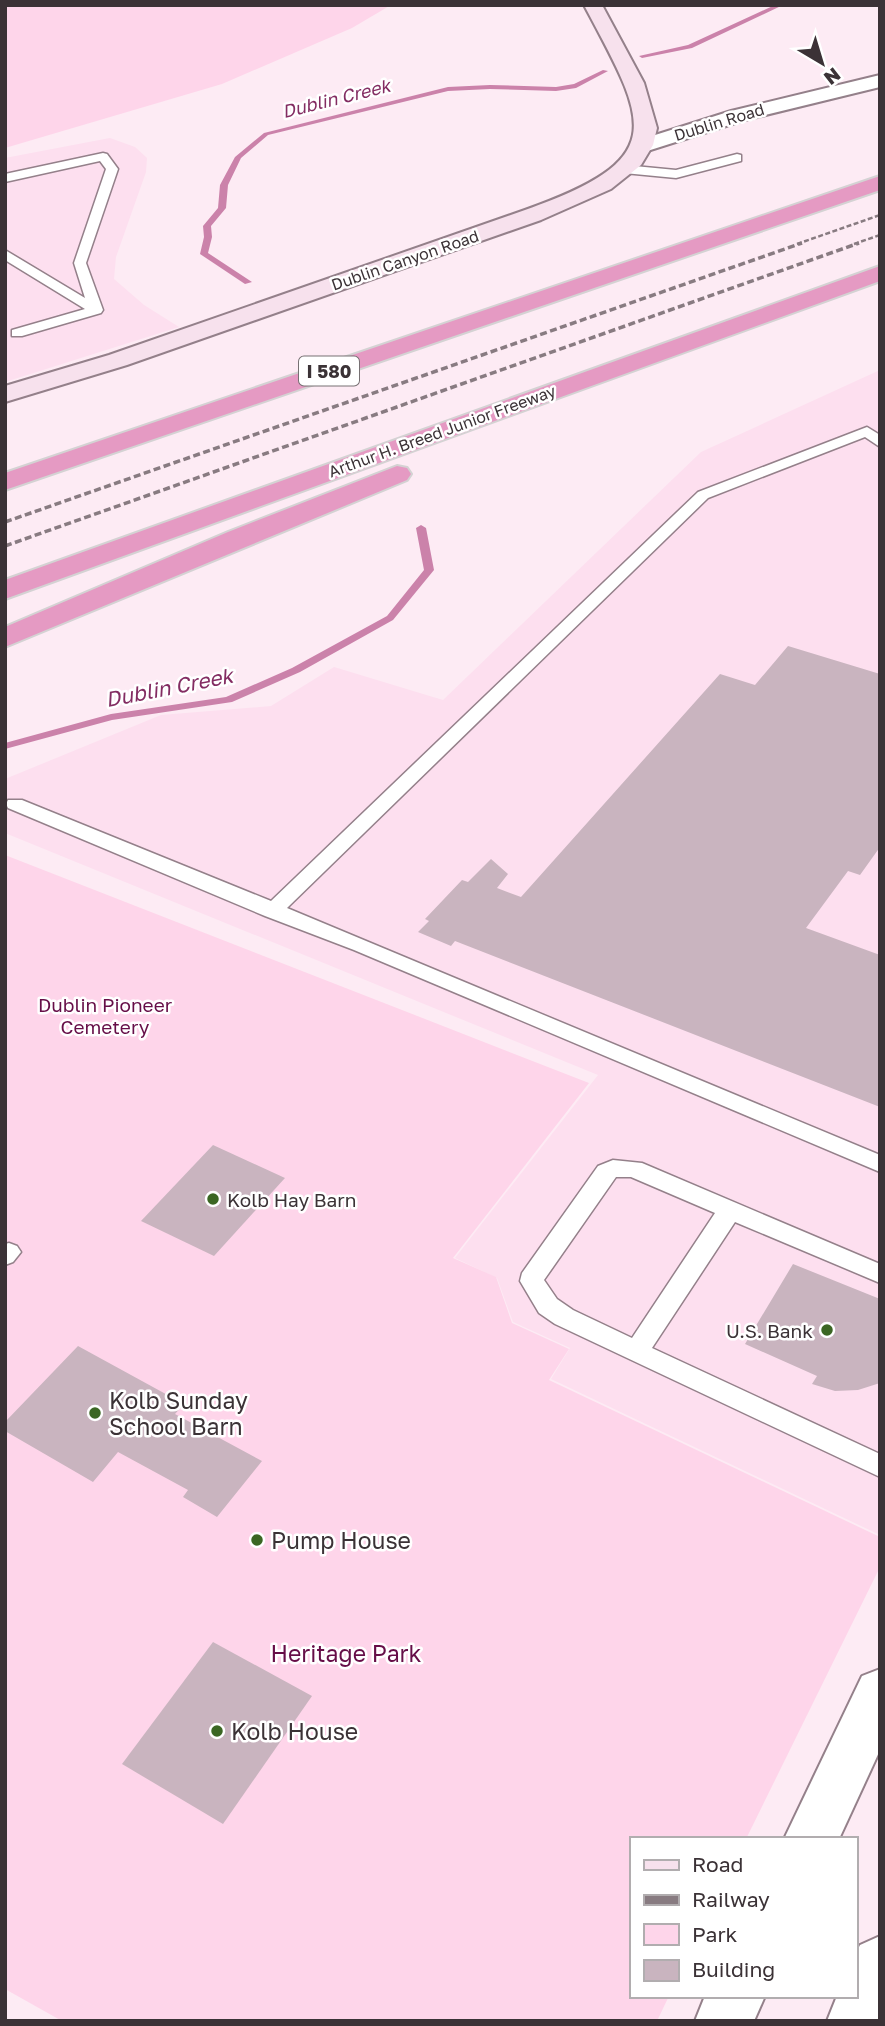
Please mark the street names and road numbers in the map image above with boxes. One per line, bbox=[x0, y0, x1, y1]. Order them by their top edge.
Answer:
street label: Dublin Road bbox=[672, 99, 766, 145]
street label: Dublin Canyon Road bbox=[329, 225, 481, 295]
road number: I 580 bbox=[299, 356, 359, 386]
street label: Arthur H. Breed Junior Freeway bbox=[326, 380, 558, 482]

